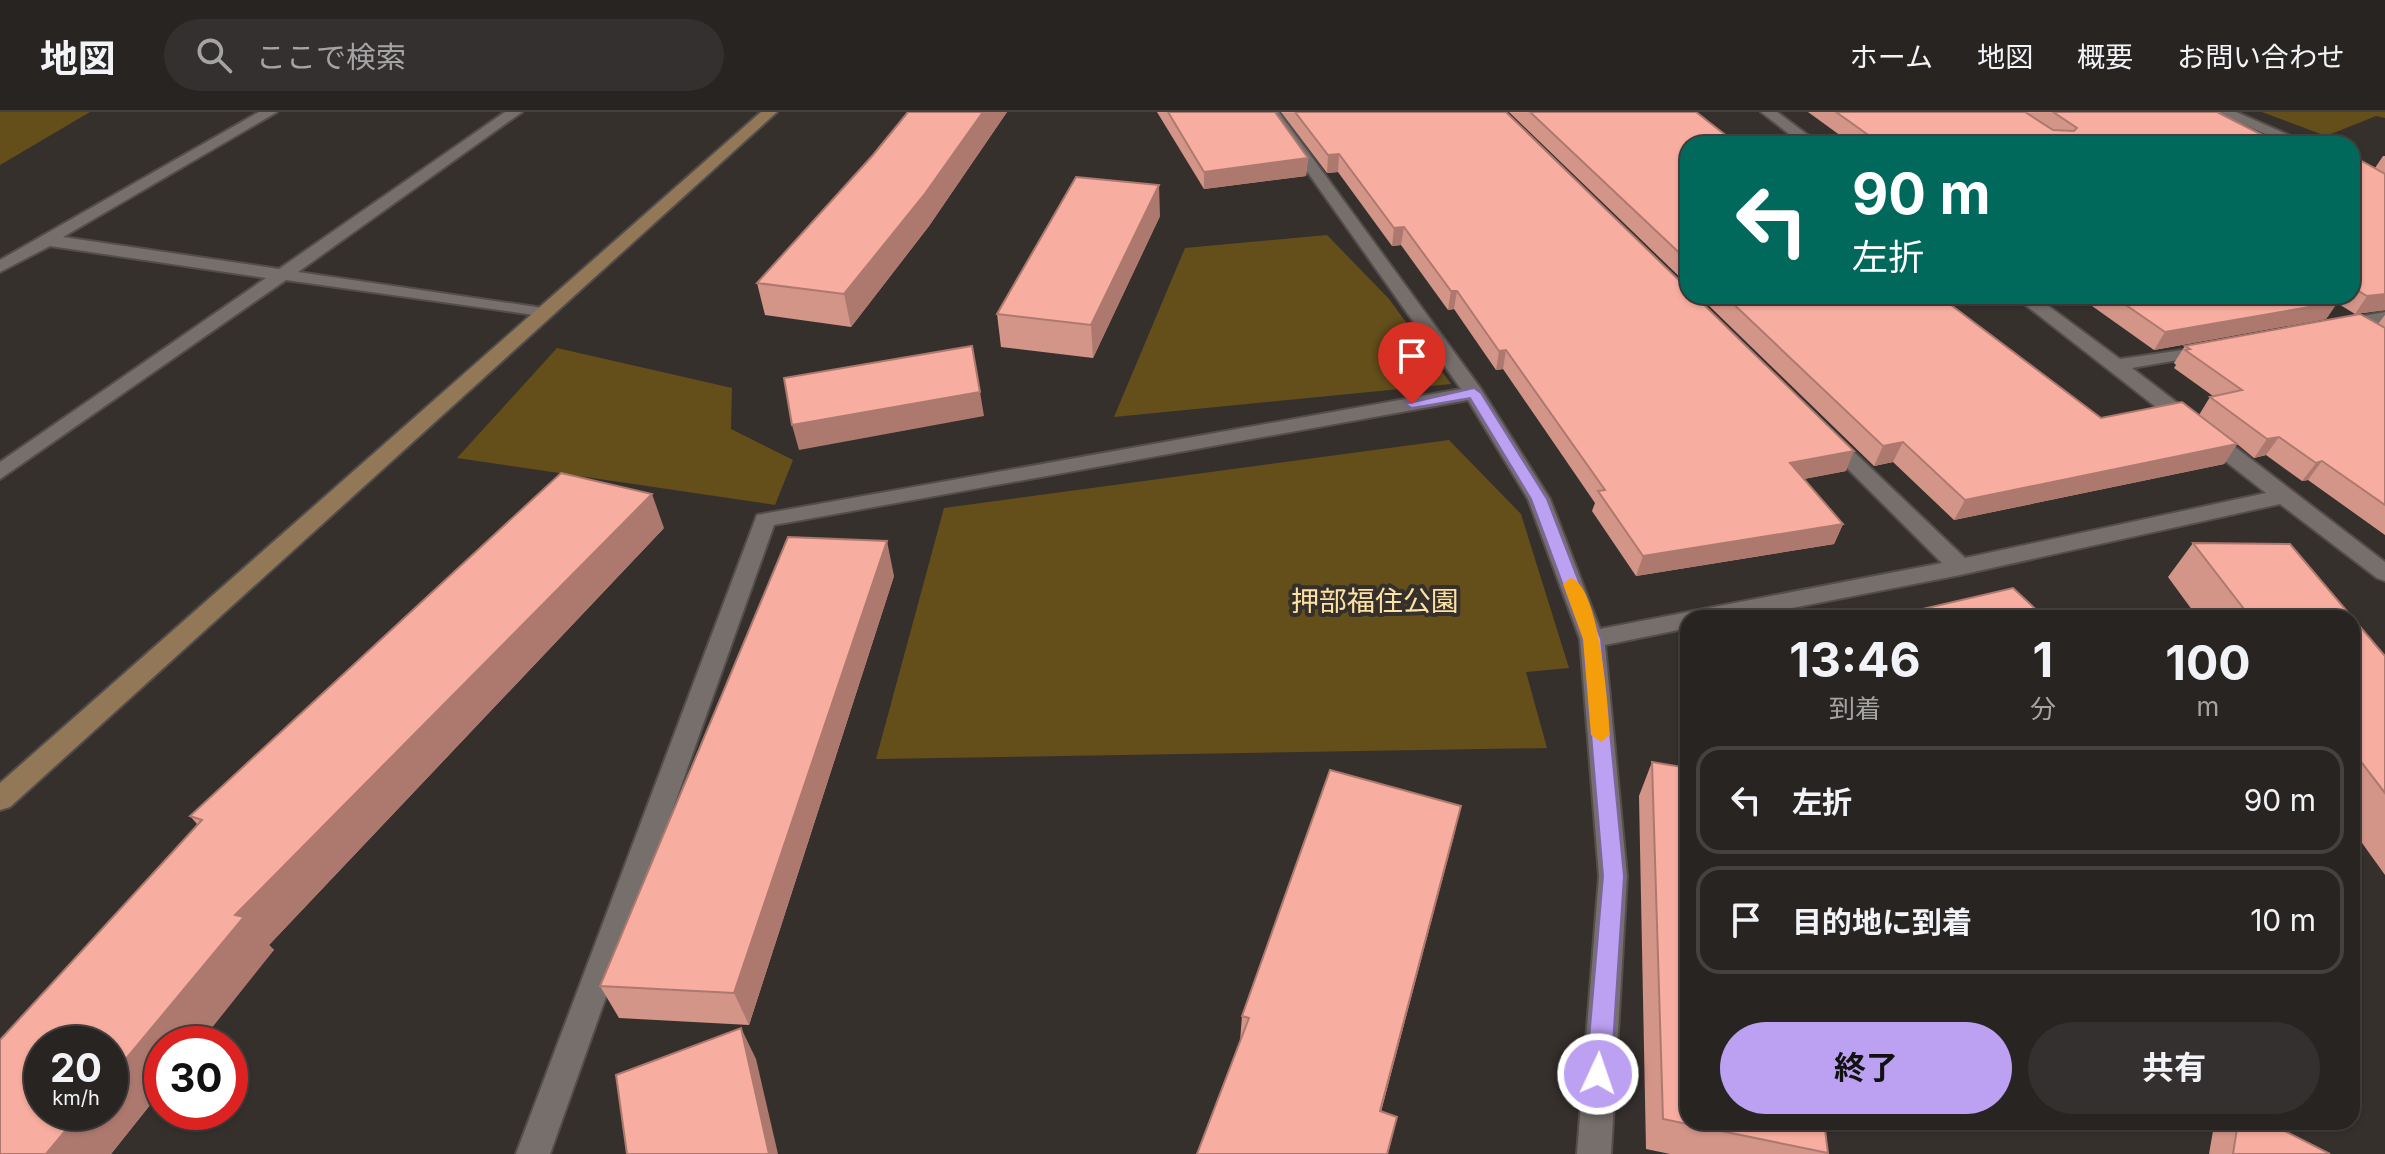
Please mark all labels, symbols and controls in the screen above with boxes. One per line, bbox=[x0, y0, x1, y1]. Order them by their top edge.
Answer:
search box bbox=[164, 19, 724, 91]
icon: search bbox=[192, 33, 236, 77]
text: 地図 bbox=[40, 35, 116, 81]
text: ここで検索 bbox=[256, 39, 406, 75]
text: ホーム bbox=[1850, 40, 1933, 74]
text: 地図 bbox=[1977, 40, 2033, 74]
text: 概要 bbox=[2077, 40, 2133, 74]
text: お問い合わせ bbox=[2177, 40, 2345, 74]
text: 90 m bbox=[1852, 160, 1991, 228]
icon: left bbox=[1720, 168, 1824, 272]
text: 左折 bbox=[1852, 235, 1924, 279]
pin bbox=[1378, 322, 1446, 404]
icon: arrive bbox=[1390, 334, 1434, 378]
park label: 押部福住公園 bbox=[1291, 584, 1459, 618]
text: 13:46 bbox=[1789, 630, 1921, 689]
text: 1 bbox=[2033, 630, 2053, 689]
text: 100 bbox=[2165, 633, 2251, 692]
text: m bbox=[2197, 691, 2219, 722]
text: 到着 bbox=[1829, 693, 1881, 724]
text: 分 bbox=[2030, 693, 2056, 724]
icon: left bbox=[1724, 778, 1768, 822]
text: 90 m bbox=[2244, 782, 2316, 818]
text: 左折 bbox=[1792, 784, 1852, 820]
icon: arrive bbox=[1724, 898, 1768, 942]
text: 10 m bbox=[2250, 902, 2316, 938]
text: 目的地に到着 bbox=[1792, 904, 1972, 940]
button: 終了 bbox=[1720, 1022, 2012, 1114]
button: 共有 bbox=[2028, 1022, 2320, 1114]
speed limit sign: 30 bbox=[144, 1026, 248, 1130]
position arrow bbox=[1556, 1032, 1640, 1116]
text: 20 bbox=[50, 1043, 102, 1092]
text: km/h bbox=[52, 1086, 100, 1110]

